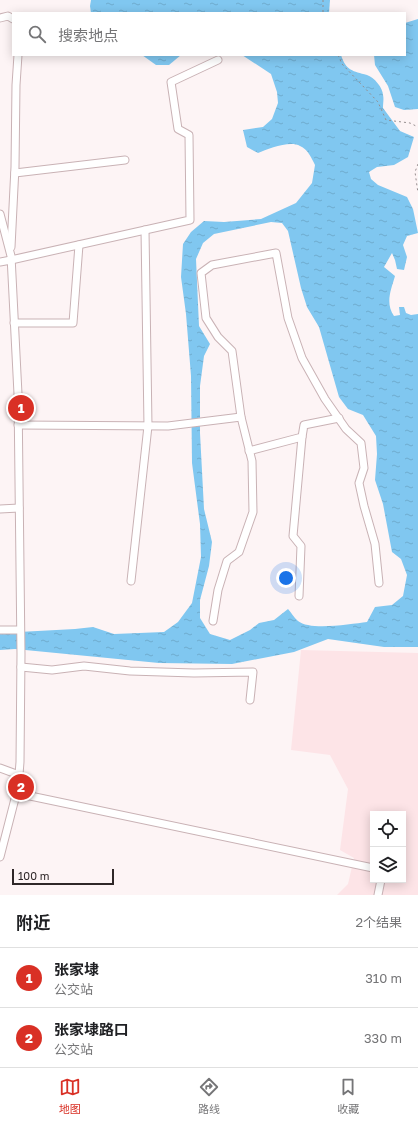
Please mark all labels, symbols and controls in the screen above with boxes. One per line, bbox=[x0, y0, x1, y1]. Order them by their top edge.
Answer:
search box bbox=[12, 12, 406, 56]
icon: search bbox=[26, 23, 48, 45]
text: 搜索地点 bbox=[58, 26, 118, 44]
pin: 1 bbox=[8, 393, 34, 423]
your location bbox=[276, 568, 296, 588]
pin: 2 bbox=[8, 772, 34, 802]
map controls bbox=[370, 811, 406, 883]
button: locate bbox=[370, 811, 406, 847]
button: layers bbox=[370, 847, 406, 883]
scale bar bbox=[12, 867, 114, 886]
text: 100 m bbox=[18, 869, 49, 882]
text: 附近 bbox=[16, 912, 50, 933]
text: 2个结果 bbox=[355, 914, 402, 930]
text: 张家埭 bbox=[54, 960, 99, 978]
text: 1 bbox=[26, 970, 32, 986]
text: 310 m bbox=[365, 970, 402, 986]
text: 公交站 bbox=[54, 981, 93, 997]
text: 张家埭路口 bbox=[54, 1020, 129, 1038]
text: 2 bbox=[25, 1030, 33, 1046]
text: 330 m bbox=[364, 1030, 402, 1046]
text: 公交站 bbox=[54, 1041, 93, 1057]
tab: 地图 bbox=[59, 1076, 81, 1116]
tab: 路线 bbox=[198, 1076, 220, 1116]
tab: 收藏 bbox=[337, 1076, 359, 1116]

